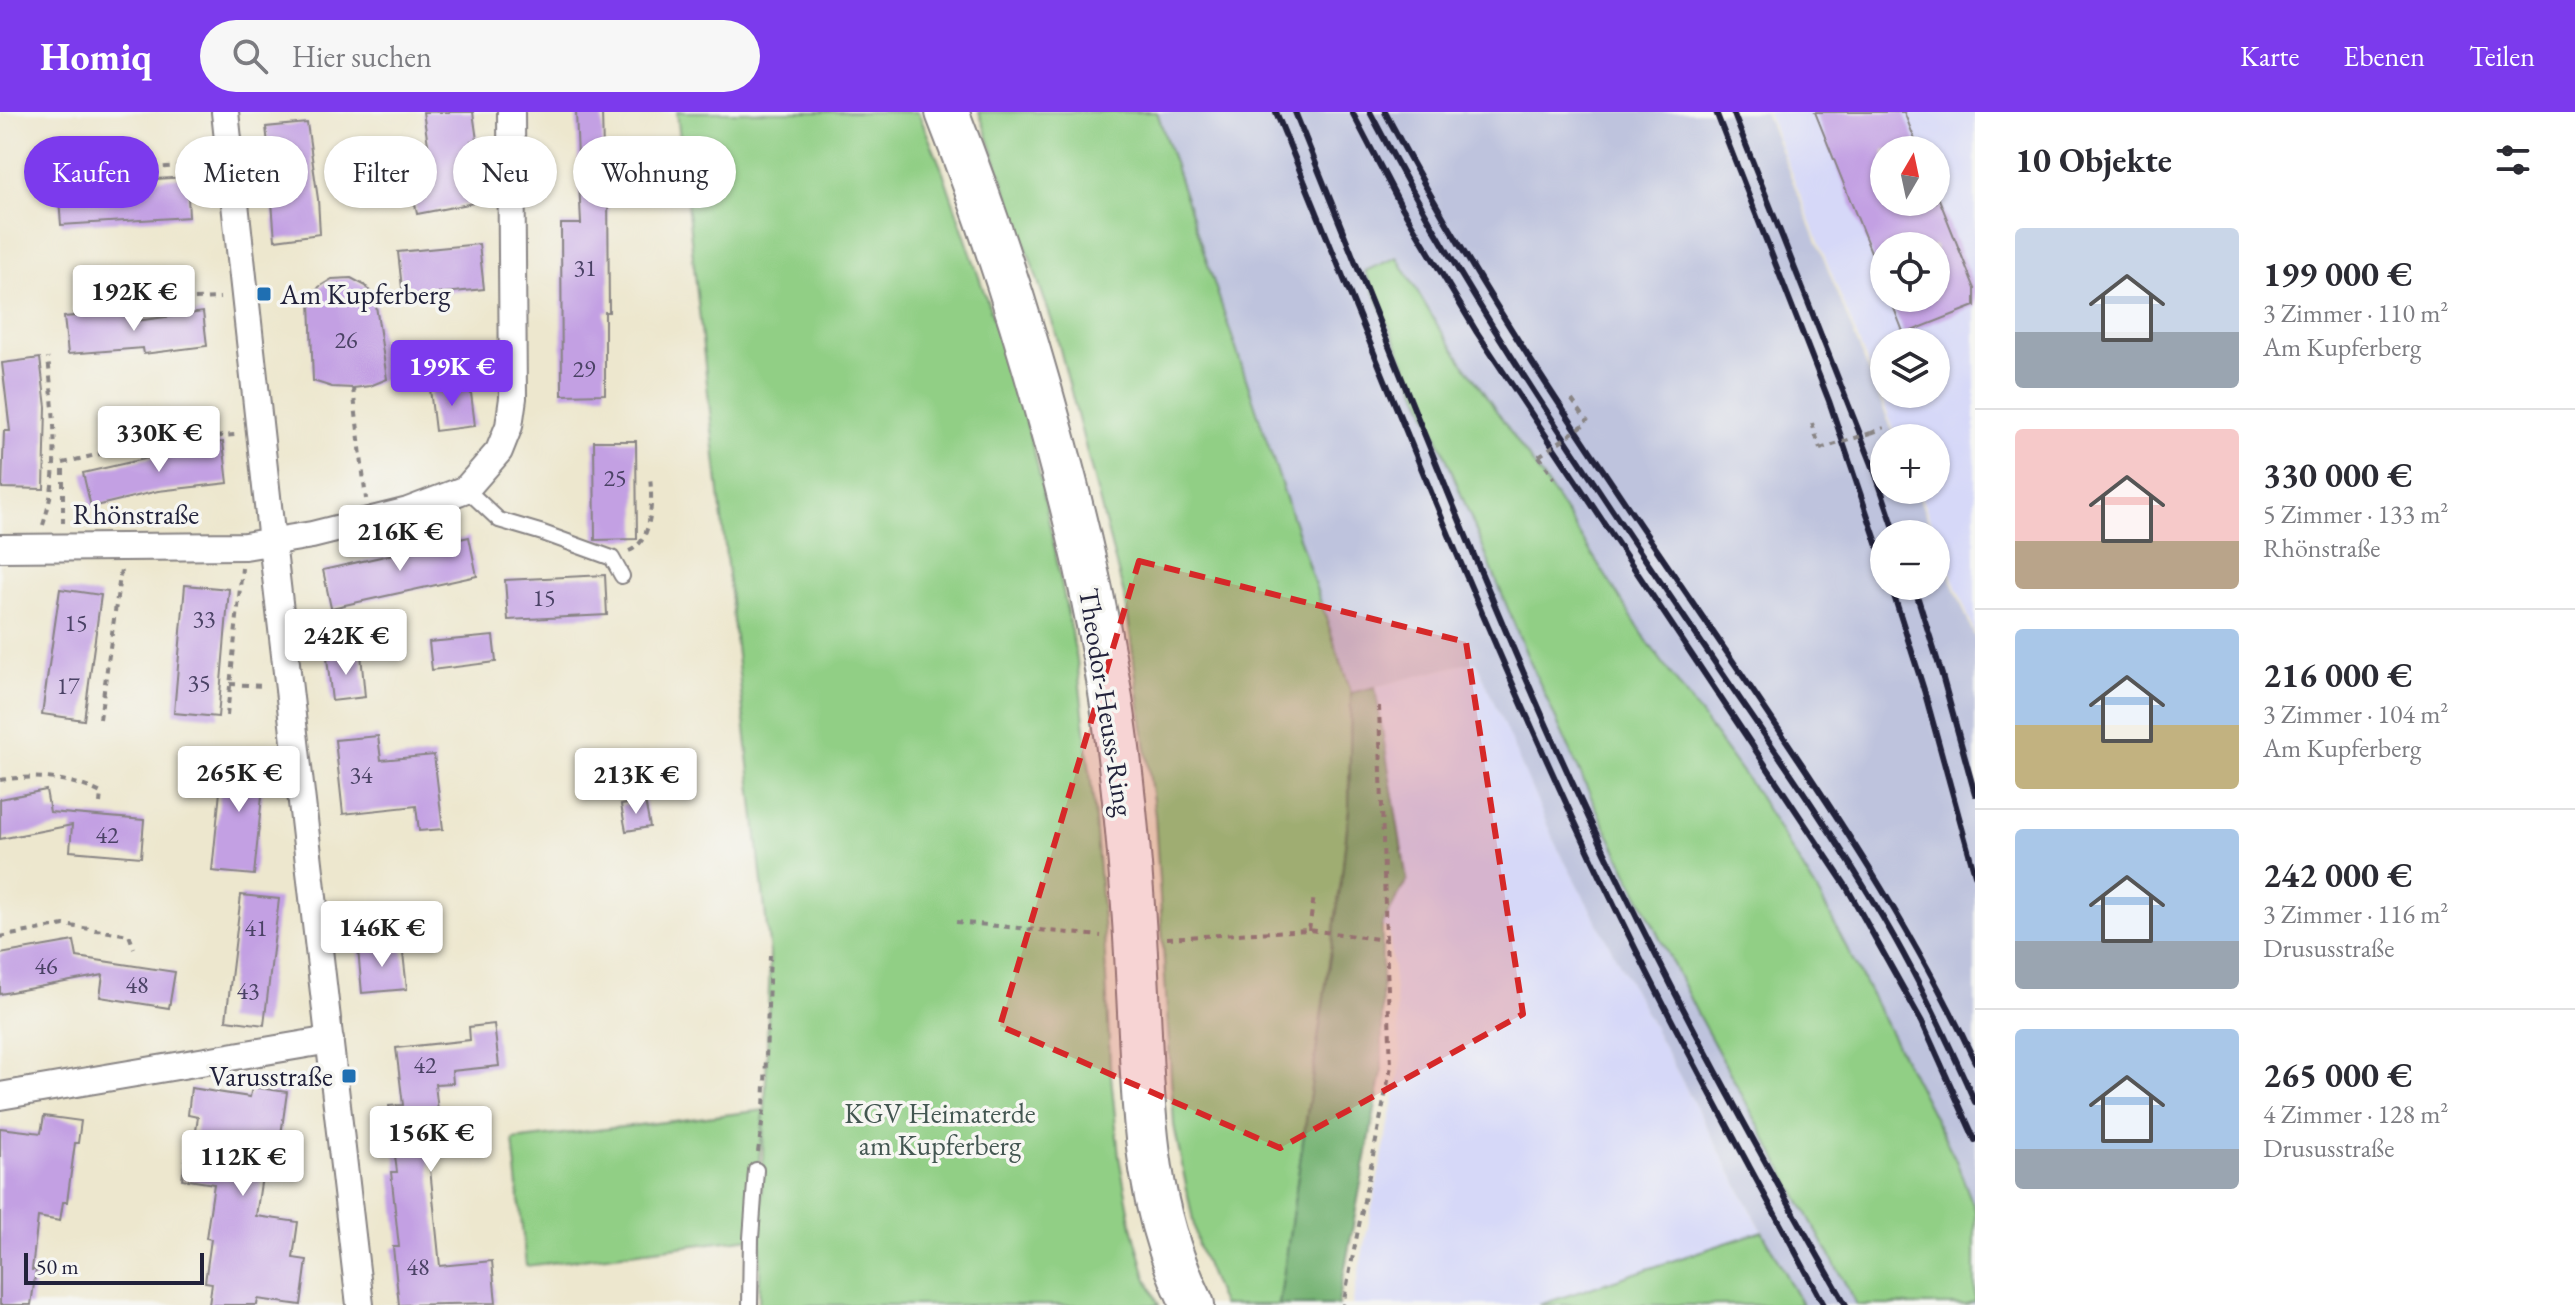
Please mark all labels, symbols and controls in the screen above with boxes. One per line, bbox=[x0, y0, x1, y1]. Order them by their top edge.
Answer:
search box bbox=[200, 20, 760, 92]
text: Homiq bbox=[40, 32, 152, 81]
icon: search bbox=[228, 34, 272, 78]
text: Hier suchen bbox=[292, 37, 432, 76]
text: Karte bbox=[2240, 38, 2299, 74]
text: Ebenen bbox=[2343, 38, 2425, 74]
text: Teilen bbox=[2469, 38, 2535, 74]
chip: Kaufen bbox=[24, 136, 159, 208]
chip: Mieten bbox=[175, 136, 308, 208]
chip: Filter bbox=[324, 136, 437, 208]
chip: Neu bbox=[453, 136, 557, 208]
chip: Wohnung bbox=[573, 136, 736, 208]
north arrow bbox=[1870, 136, 1950, 216]
map controls bbox=[1870, 136, 1950, 600]
text: 10 Objekte bbox=[2015, 138, 2172, 182]
icon: filters bbox=[2491, 138, 2535, 182]
button: locate bbox=[1870, 232, 1950, 312]
house number: 31 bbox=[573, 252, 597, 283]
text: 199 000 € bbox=[2263, 252, 2412, 296]
icon: home bbox=[2079, 260, 2175, 356]
pin: 192K € bbox=[69, 265, 199, 333]
text: 192K € bbox=[91, 274, 177, 308]
place label: Am Kupferberg bbox=[279, 276, 451, 312]
marker: Am Kupferberg bbox=[255, 285, 273, 303]
text: 3 Zimmer · 110 m² bbox=[2263, 296, 2448, 330]
house number: 26 bbox=[334, 324, 358, 355]
button: layers bbox=[1870, 328, 1950, 408]
text: Am Kupferberg bbox=[2263, 330, 2421, 364]
pin: 199K € bbox=[387, 340, 517, 408]
text: 199K € bbox=[409, 349, 495, 383]
house number: 29 bbox=[572, 353, 596, 384]
pin: 330K € bbox=[94, 406, 224, 474]
text: 330K € bbox=[116, 415, 202, 449]
button: + bbox=[1870, 424, 1950, 504]
text: 330 000 € bbox=[2263, 453, 2412, 497]
icon: home bbox=[2079, 461, 2175, 557]
house number: 25 bbox=[603, 462, 627, 493]
street label: Rhönstraße bbox=[73, 496, 199, 532]
text: 5 Zimmer · 133 m² bbox=[2263, 497, 2448, 531]
pin: 216K € bbox=[335, 505, 465, 573]
text: 216K € bbox=[357, 514, 443, 548]
button: − bbox=[1870, 520, 1950, 600]
text: Rhönstraße bbox=[2263, 531, 2380, 565]
house number: 15 bbox=[532, 582, 556, 613]
street label: Theodor-Heuss-Ring bbox=[1071, 585, 1143, 820]
house number: 33 bbox=[192, 603, 216, 634]
house number: 15 bbox=[64, 607, 88, 638]
pin: 242K € bbox=[281, 609, 411, 677]
text: 242K € bbox=[303, 618, 389, 652]
text: 216 000 € bbox=[2263, 653, 2412, 697]
icon: home bbox=[2079, 661, 2175, 757]
house number: 35 bbox=[187, 667, 211, 698]
house number: 17 bbox=[56, 670, 80, 701]
text: 3 Zimmer · 104 m² bbox=[2263, 697, 2448, 731]
text: Am Kupferberg bbox=[2263, 731, 2421, 765]
pin: 265K € bbox=[174, 746, 304, 814]
pin: 213K € bbox=[571, 748, 701, 816]
text: 265K € bbox=[196, 755, 282, 789]
text: 213K € bbox=[593, 757, 679, 791]
house number: 34 bbox=[349, 759, 373, 790]
house number: 42 bbox=[95, 819, 119, 850]
text: 242 000 € bbox=[2263, 853, 2412, 897]
icon: home bbox=[2079, 861, 2175, 957]
text: 3 Zimmer · 116 m² bbox=[2263, 897, 2448, 931]
pin: 146K € bbox=[317, 901, 447, 969]
text: 146K € bbox=[339, 910, 425, 944]
house number: 41 bbox=[244, 912, 268, 943]
text: Drususstraße bbox=[2263, 931, 2394, 965]
house number: 46 bbox=[34, 950, 58, 981]
house number: 48 bbox=[125, 969, 149, 1000]
house number: 43 bbox=[236, 975, 260, 1006]
house number: 42 bbox=[413, 1049, 437, 1080]
text: 265 000 € bbox=[2263, 1053, 2412, 1097]
place label: Varusstraße bbox=[209, 1058, 333, 1094]
icon: home bbox=[2079, 1061, 2175, 1157]
marker: Varusstraße bbox=[340, 1067, 358, 1085]
park label: KGV Heimaterde am Kupferberg bbox=[844, 1095, 1036, 1163]
text: 4 Zimmer · 128 m² bbox=[2263, 1097, 2448, 1131]
pin: 156K € bbox=[366, 1106, 496, 1174]
text: 156K € bbox=[388, 1115, 474, 1149]
pin: 112K € bbox=[178, 1130, 308, 1198]
text: Drususstraße bbox=[2263, 1131, 2394, 1165]
text: 112K € bbox=[200, 1139, 286, 1173]
scale bar bbox=[24, 1249, 204, 1285]
house number: 48 bbox=[406, 1251, 430, 1282]
text: 50 m bbox=[36, 1252, 79, 1281]

